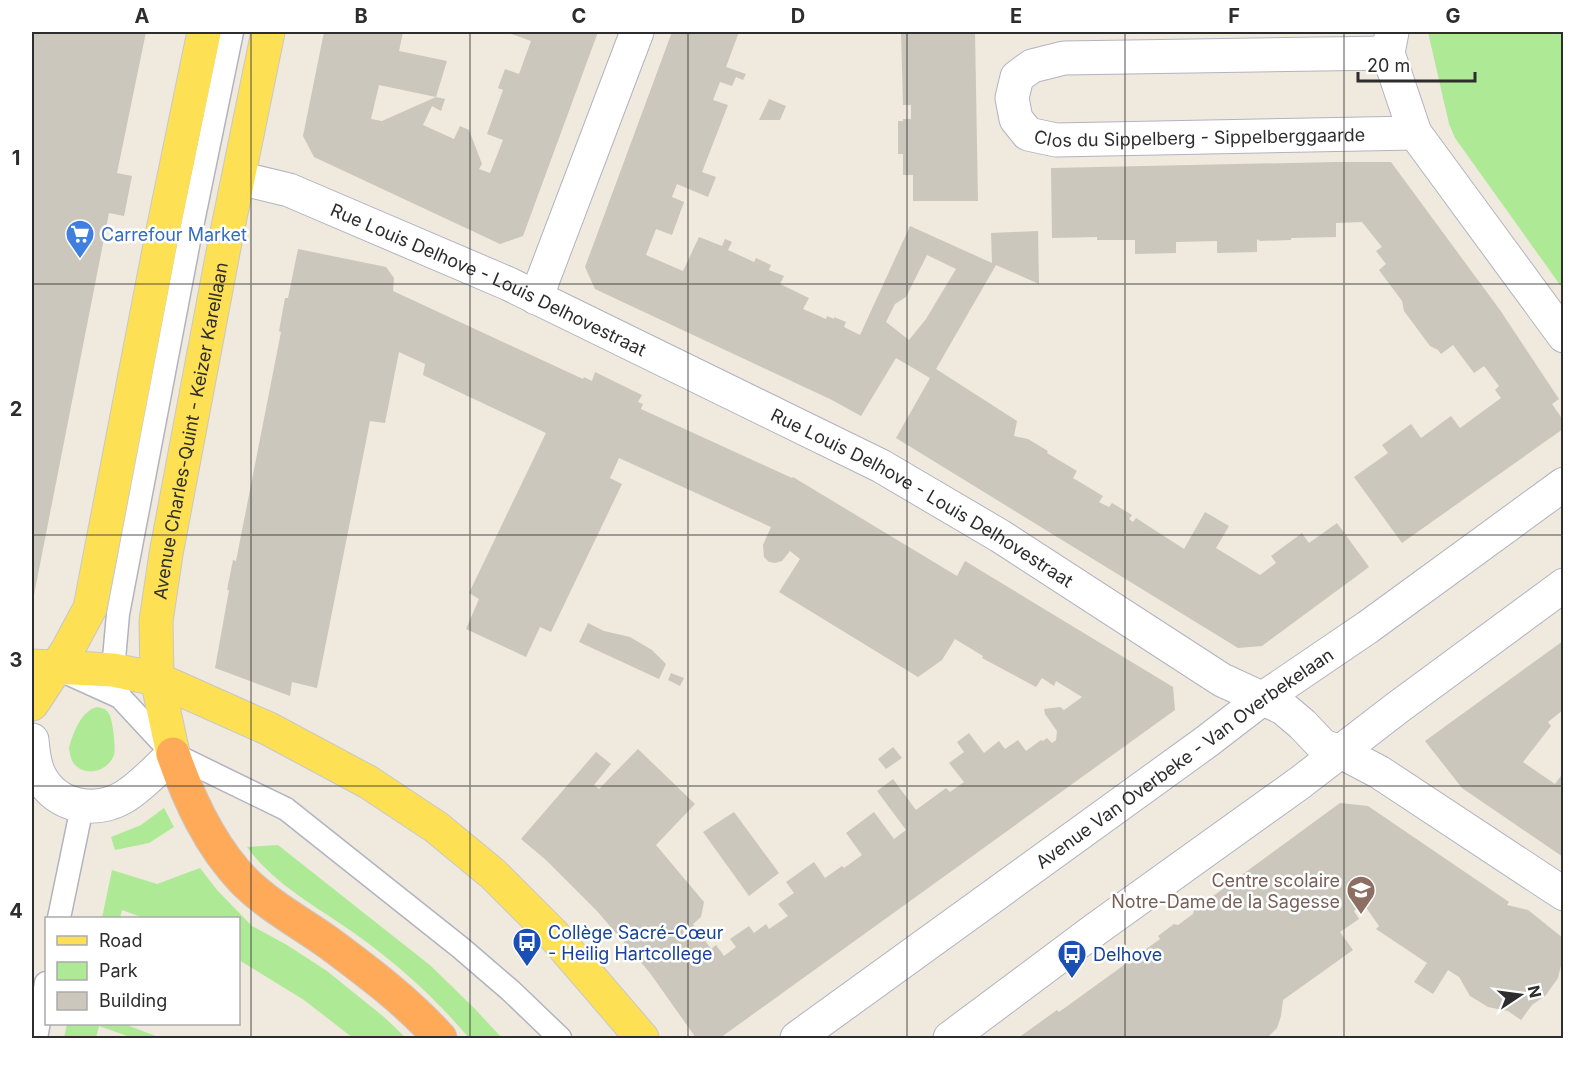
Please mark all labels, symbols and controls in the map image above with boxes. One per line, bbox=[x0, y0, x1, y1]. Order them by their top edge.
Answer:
text: A bbox=[135, 4, 150, 28]
text: B bbox=[354, 4, 368, 28]
text: C bbox=[572, 4, 586, 28]
text: D bbox=[791, 4, 805, 28]
text: E bbox=[1010, 4, 1022, 28]
text: F bbox=[1228, 4, 1240, 28]
text: G bbox=[1445, 4, 1461, 28]
scale bar bbox=[1358, 45, 1475, 83]
text: 20 m bbox=[1367, 55, 1410, 76]
street label: Clos du Sippelberg - Sippelberggaarde bbox=[1032, 123, 1365, 151]
text: 1 bbox=[12, 146, 20, 170]
street label: Rue Louis Delhove - Louis Delhovestraat bbox=[328, 199, 650, 360]
supermarket icon: Carrefour Market bbox=[64, 218, 96, 260]
place label: Carrefour Market bbox=[101, 224, 247, 245]
street label: Avenue Charles-Quint - Keizer Karellaan bbox=[149, 260, 231, 601]
text: 2 bbox=[10, 397, 22, 421]
street label: Rue Louis Delhove - Louis Delhovestraat bbox=[768, 403, 1077, 591]
street label: Avenue Van Overbeke - Van Overbekelaan bbox=[1032, 643, 1337, 872]
text: 3 bbox=[10, 648, 22, 672]
place label: Centre scolaire Notre-Dame de la Sagesse bbox=[1111, 870, 1340, 912]
school or university icon: Centre scolaire Notre-Dame de la Sagesse bbox=[1345, 874, 1377, 916]
text: 4 bbox=[9, 899, 23, 923]
legend bbox=[45, 917, 240, 1025]
place label: Collège Sacré-Cœur - Heilig Hartcollege bbox=[548, 922, 724, 964]
bus stop icon: Collège Sacré-Cœur - Heilig Hartcollege bbox=[511, 926, 543, 968]
text: Road bbox=[99, 930, 142, 951]
bus stop icon: Delhove bbox=[1056, 938, 1088, 980]
place label: Delhove bbox=[1093, 944, 1162, 965]
text: Park bbox=[99, 960, 138, 981]
north arrow bbox=[1490, 965, 1550, 1025]
text: N bbox=[1523, 983, 1546, 1000]
text: Building bbox=[99, 990, 167, 1011]

